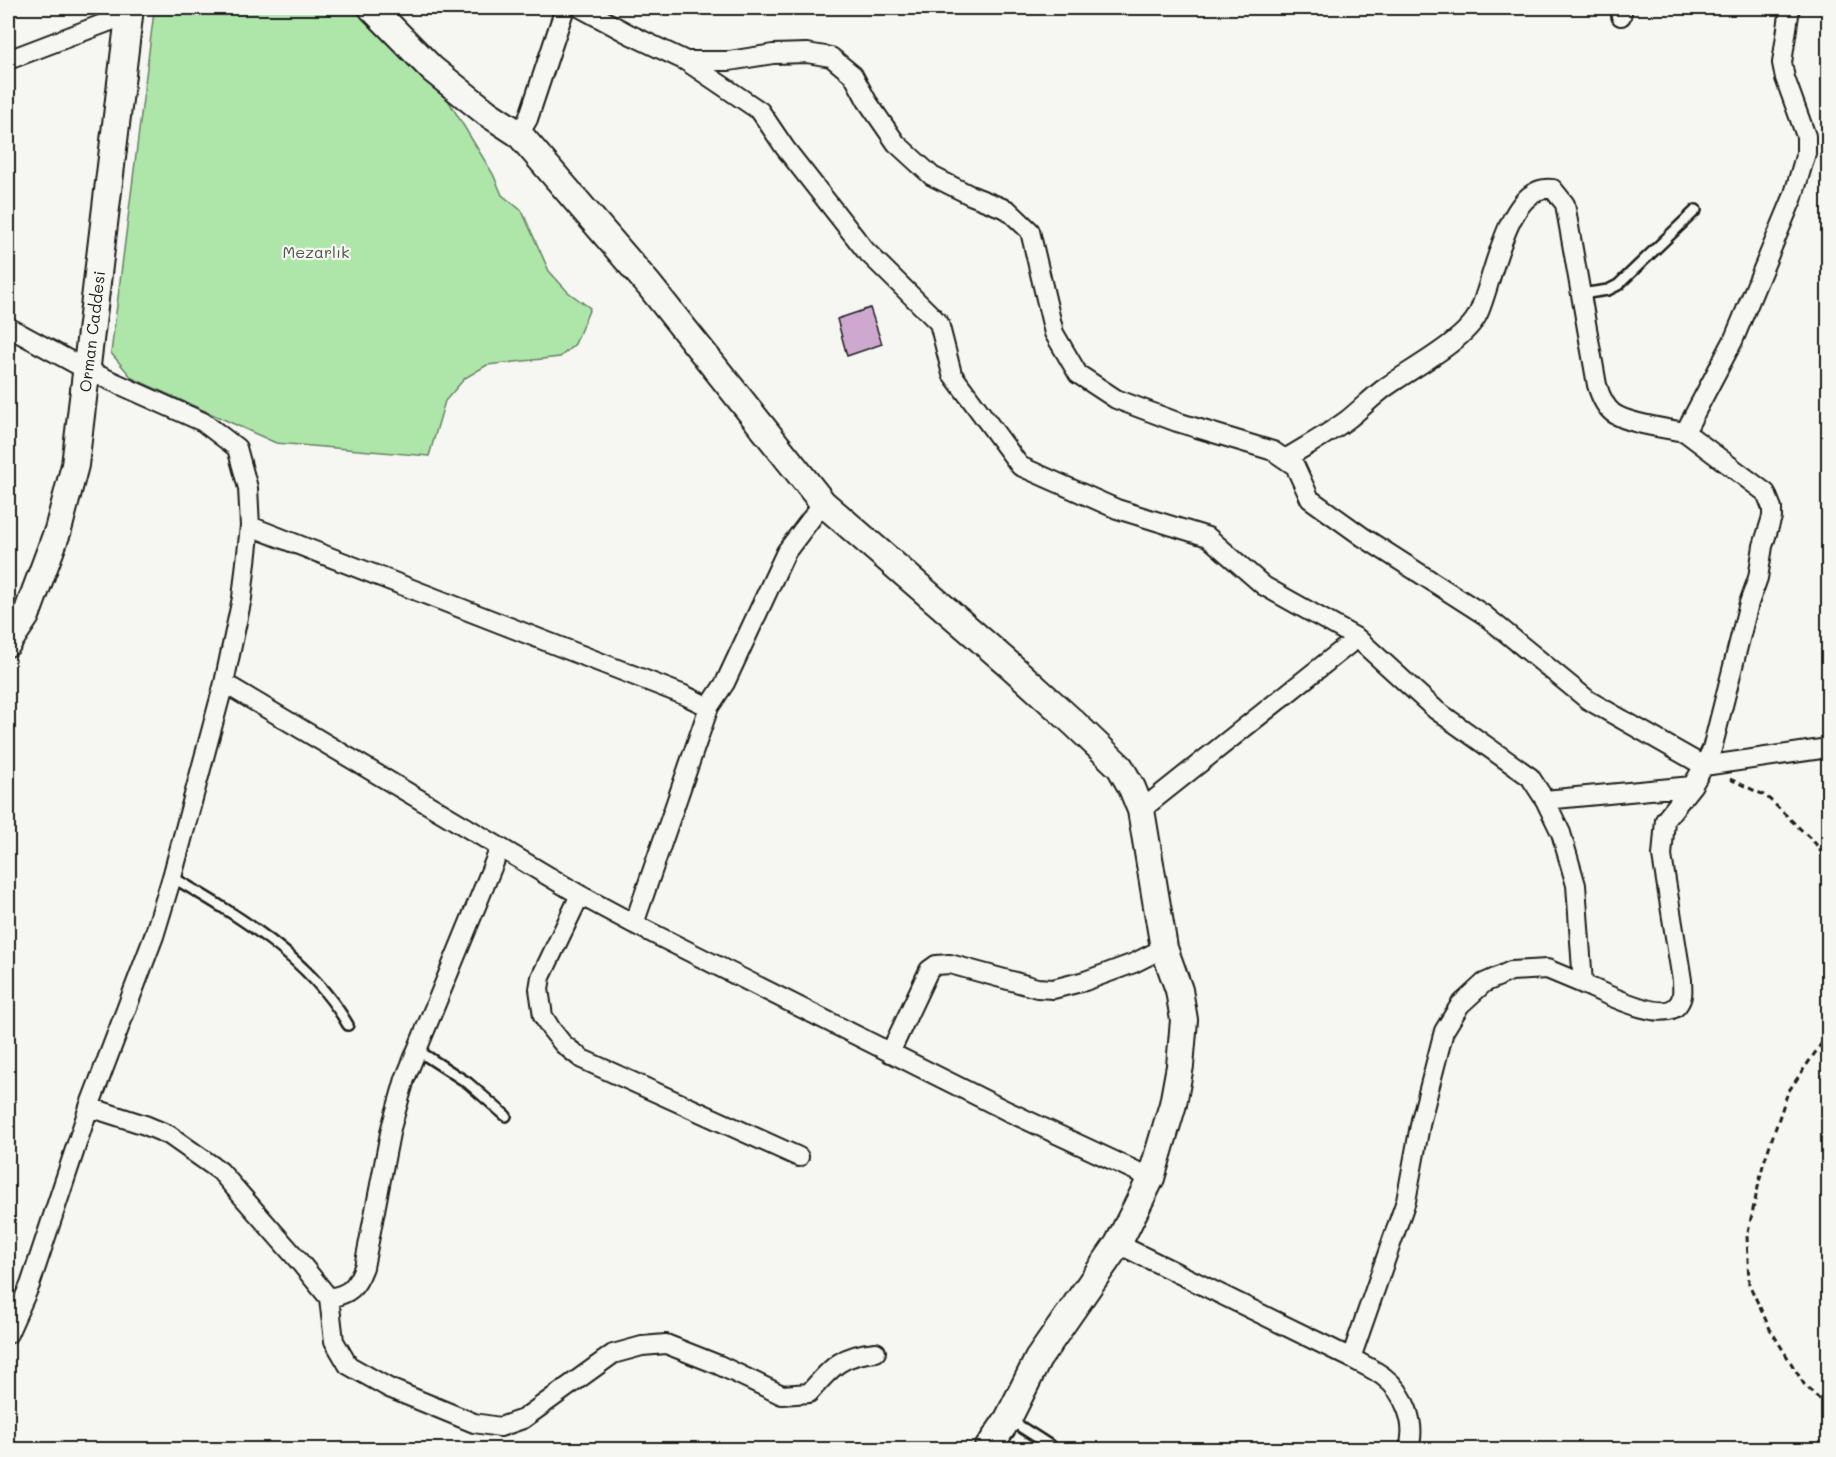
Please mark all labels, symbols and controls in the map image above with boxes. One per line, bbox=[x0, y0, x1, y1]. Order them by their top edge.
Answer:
park label: Mezarlık bbox=[282, 241, 350, 262]
street label: Orman Caddesi bbox=[73, 270, 109, 393]

